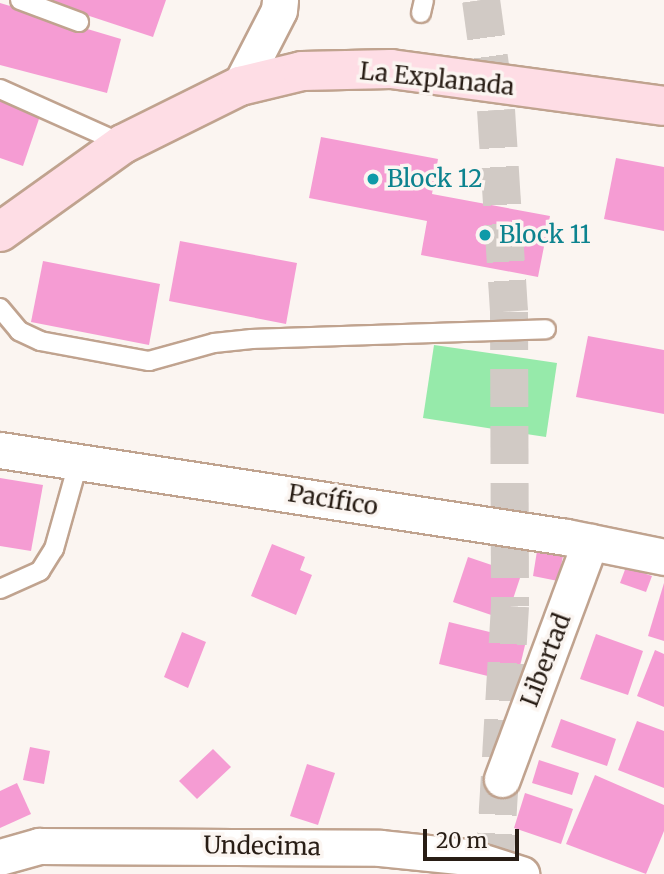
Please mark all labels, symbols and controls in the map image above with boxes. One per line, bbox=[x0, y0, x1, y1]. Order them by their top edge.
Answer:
street label: La Explanada bbox=[358, 57, 516, 101]
place label: Block 12 bbox=[387, 165, 483, 193]
marker: Block 12 bbox=[365, 171, 381, 187]
place label: Block 11 bbox=[499, 221, 591, 249]
marker: Block 11 bbox=[477, 227, 493, 243]
street label: Pacífico bbox=[286, 479, 380, 521]
street label: Libertad bbox=[515, 609, 577, 711]
scale bar bbox=[426, 814, 522, 858]
text: 20 m bbox=[436, 827, 487, 854]
street label: Undecima bbox=[203, 831, 321, 861]

